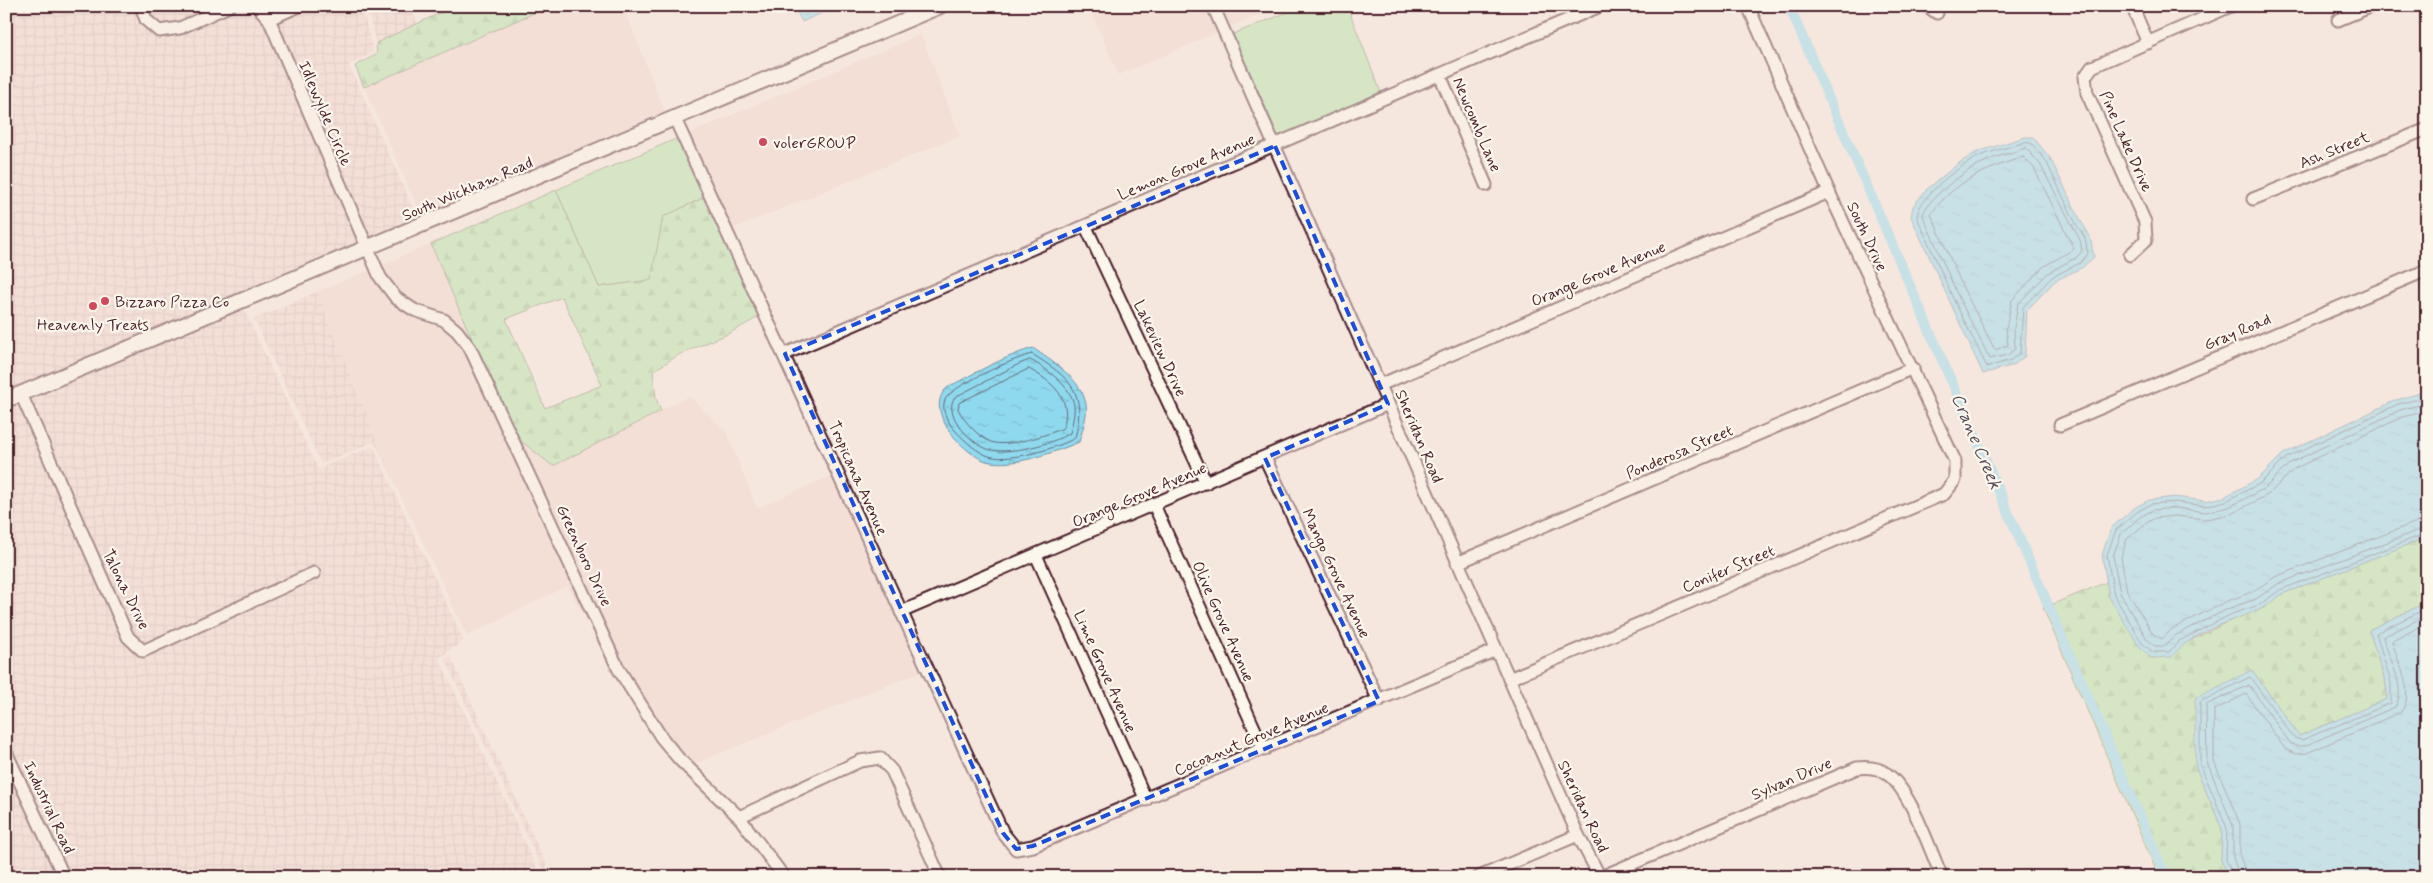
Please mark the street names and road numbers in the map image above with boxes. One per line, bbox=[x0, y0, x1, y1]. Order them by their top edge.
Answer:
street label: Idlewylde Circle bbox=[293, 58, 356, 170]
street label: Newcomb Lane bbox=[1447, 74, 1506, 175]
street label: Pine Lake Drive bbox=[2094, 88, 2157, 196]
street label: Ash Street bbox=[2296, 127, 2373, 174]
street label: Lemon Grove Avenue bbox=[1115, 129, 1258, 206]
street label: South Wickham Road bbox=[399, 152, 536, 227]
street label: South Drive bbox=[1841, 199, 1892, 275]
street label: Orange Grove Avenue bbox=[1528, 237, 1669, 313]
street label: Lakeview Drive bbox=[1128, 297, 1191, 400]
street label: Gray Road bbox=[2201, 309, 2274, 356]
street label: Sheridan Road bbox=[1390, 387, 1448, 486]
street label: Tropicana Avenue bbox=[823, 418, 892, 539]
street label: Ponderosa Street bbox=[1623, 420, 1736, 484]
street label: Orange Grove Avenue bbox=[1069, 458, 1210, 534]
street label: Greenboro Drive bbox=[551, 501, 616, 610]
street label: Mango Grove Avenue bbox=[1295, 505, 1375, 642]
street label: Conifer Street bbox=[1679, 540, 1778, 598]
street label: Talona Drive bbox=[97, 546, 154, 633]
street label: Olive Grove Avenue bbox=[1187, 558, 1259, 685]
street label: Lime Grove Avenue bbox=[1068, 607, 1141, 736]
street label: Cocoanut Grove Avenue bbox=[1171, 697, 1332, 781]
street label: Sylvan Drive bbox=[1748, 753, 1835, 806]
street label: Sheridan Road bbox=[1552, 757, 1613, 856]
street label: Industrial Road bbox=[18, 758, 79, 857]

